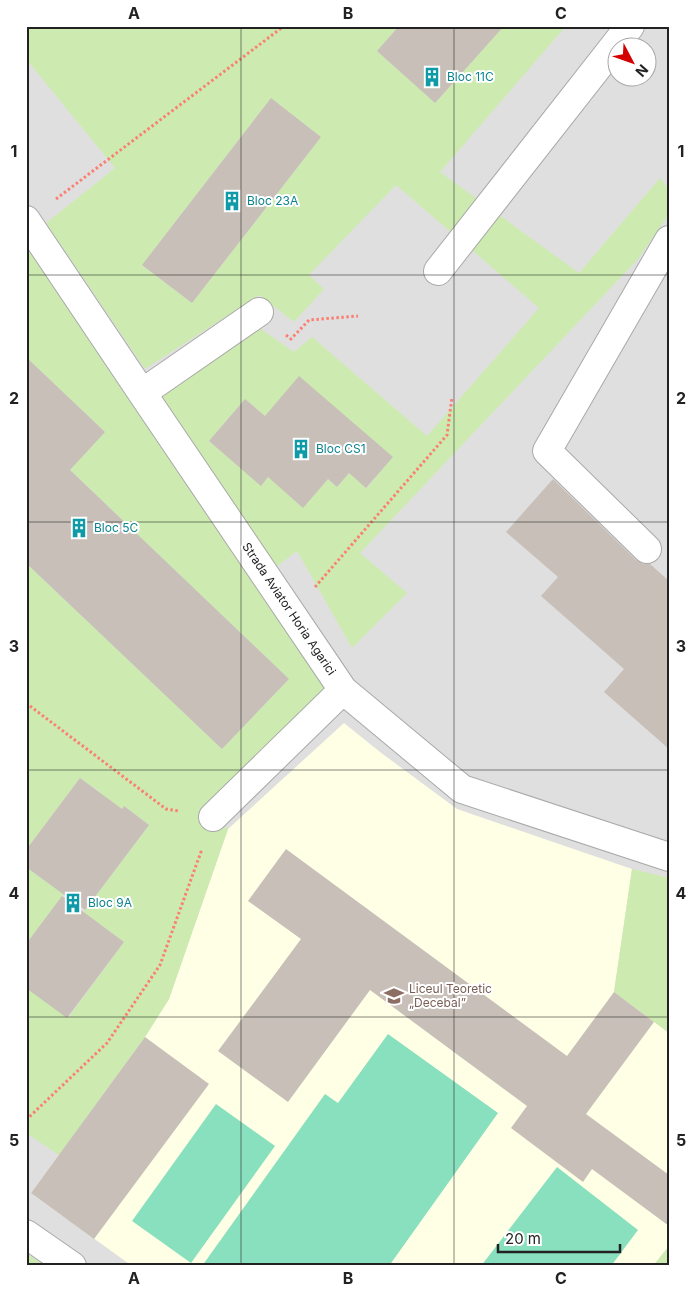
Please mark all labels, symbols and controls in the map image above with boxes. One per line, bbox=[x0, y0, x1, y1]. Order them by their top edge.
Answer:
text: A bbox=[128, 3, 140, 23]
text: B bbox=[343, 3, 353, 23]
text: C bbox=[555, 3, 567, 23]
north arrow bbox=[608, 38, 658, 88]
text: N bbox=[632, 61, 652, 80]
building icon: Bloc 11C bbox=[421, 66, 443, 88]
place label: Bloc 11C bbox=[447, 69, 494, 84]
text: 1 bbox=[11, 141, 17, 161]
text: 1 bbox=[678, 141, 684, 161]
building icon: Bloc 23A bbox=[221, 190, 243, 212]
place label: Bloc 23A bbox=[247, 193, 298, 208]
text: 2 bbox=[9, 388, 19, 408]
text: 2 bbox=[676, 388, 686, 408]
building icon: Bloc CS1 bbox=[290, 438, 312, 460]
place label: Bloc CS1 bbox=[316, 441, 366, 456]
building icon: Bloc 5C bbox=[68, 517, 90, 539]
place label: Bloc 5C bbox=[94, 520, 138, 535]
street label: Strada Aviator Horia Agarici bbox=[239, 540, 339, 678]
text: 3 bbox=[9, 636, 19, 656]
text: 3 bbox=[676, 636, 686, 656]
text: 4 bbox=[9, 883, 20, 903]
text: 4 bbox=[676, 883, 687, 903]
building icon: Bloc 9A bbox=[62, 892, 84, 914]
place label: Bloc 9A bbox=[88, 895, 132, 910]
place label: Liceul Teoretic „Decebal” bbox=[409, 981, 492, 1010]
school or university icon: Liceul Teoretic „Decebal” bbox=[383, 985, 405, 1007]
text: 5 bbox=[9, 1130, 19, 1150]
text: 5 bbox=[676, 1130, 686, 1150]
scale bar bbox=[498, 1222, 620, 1254]
text: 20 m bbox=[505, 1229, 541, 1248]
text: A bbox=[128, 1268, 140, 1288]
text: B bbox=[343, 1268, 353, 1288]
text: C bbox=[555, 1268, 567, 1288]

